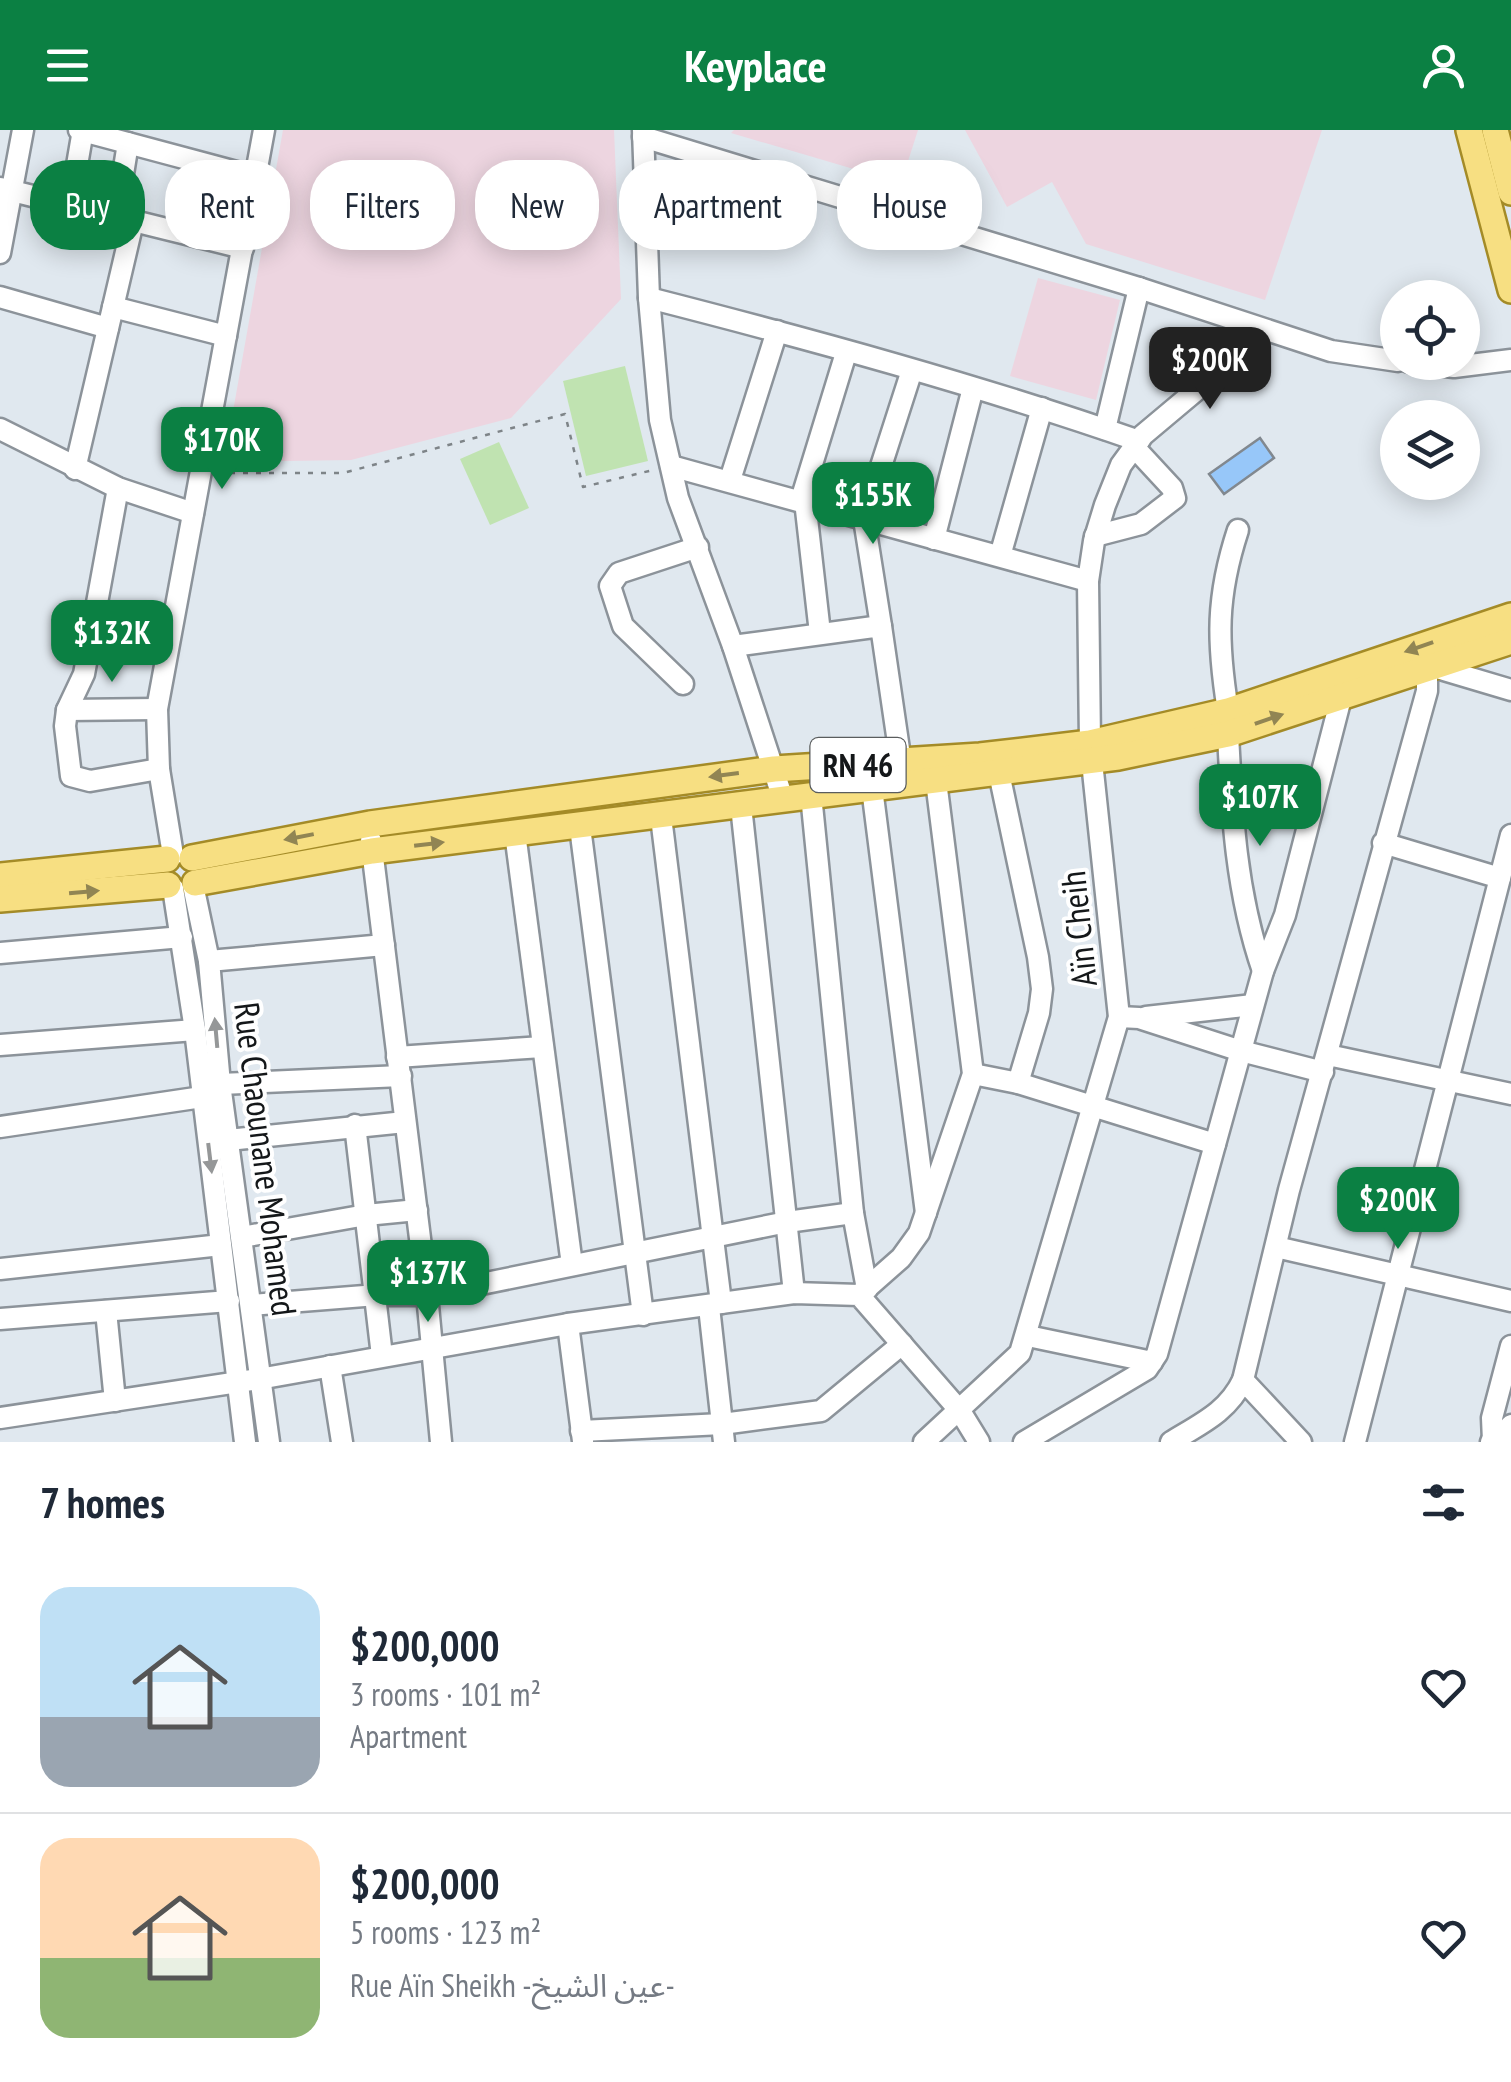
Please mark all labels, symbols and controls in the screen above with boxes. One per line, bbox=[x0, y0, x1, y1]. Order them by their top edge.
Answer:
text: Keyplace bbox=[684, 36, 827, 94]
icon: menu bbox=[40, 38, 95, 93]
icon: person bbox=[1416, 38, 1471, 93]
chip: Buy bbox=[30, 160, 145, 250]
chip: Rent bbox=[165, 160, 290, 250]
chip: Filters bbox=[310, 160, 455, 250]
chip: New bbox=[475, 160, 599, 250]
chip: Apartment bbox=[619, 160, 817, 250]
chip: House bbox=[837, 160, 982, 250]
map controls bbox=[1380, 280, 1480, 500]
button: locate bbox=[1380, 280, 1480, 380]
pin: $200K bbox=[1140, 327, 1280, 412]
text: $200K bbox=[1171, 338, 1249, 380]
button: layers bbox=[1380, 400, 1480, 500]
pin: $170K bbox=[152, 407, 292, 492]
text: $170K bbox=[183, 418, 261, 460]
pin: $155K bbox=[803, 462, 943, 547]
text: $155K bbox=[834, 473, 912, 515]
pin: $132K bbox=[42, 600, 182, 685]
text: $132K bbox=[73, 611, 151, 653]
one-way arrow bbox=[1403, 641, 1433, 656]
one-way arrow bbox=[1254, 711, 1284, 726]
road number: RN 46 bbox=[810, 738, 906, 792]
pin: $107K bbox=[1190, 764, 1330, 849]
one-way arrow bbox=[708, 768, 740, 784]
text: $107K bbox=[1221, 775, 1299, 817]
one-way arrow bbox=[283, 830, 314, 846]
one-way arrow bbox=[414, 836, 446, 852]
street label: Aïn Cheih bbox=[1049, 869, 1107, 989]
one-way arrow bbox=[68, 884, 100, 900]
street label: Rue Chaounane Mohamed bbox=[224, 1000, 308, 1318]
one-way arrow bbox=[207, 1017, 223, 1048]
one-way arrow bbox=[203, 1143, 219, 1175]
pin: $200K bbox=[1328, 1167, 1468, 1252]
text: $200K bbox=[1359, 1178, 1437, 1220]
pin: $137K bbox=[358, 1240, 498, 1325]
text: $137K bbox=[389, 1251, 467, 1293]
text: 7 homes bbox=[40, 1475, 165, 1530]
icon: filters bbox=[1416, 1475, 1471, 1530]
text: $200,000 bbox=[350, 1618, 500, 1673]
icon: home bbox=[120, 1627, 240, 1747]
icon: heart bbox=[1416, 1660, 1471, 1715]
text: 3 rooms · 101 m² bbox=[350, 1673, 541, 1715]
text: Apartment bbox=[350, 1715, 467, 1757]
text: $200,000 bbox=[350, 1856, 500, 1911]
icon: home bbox=[120, 1878, 240, 1998]
text: 5 rooms · 123 m² bbox=[350, 1911, 541, 1953]
icon: heart bbox=[1416, 1911, 1471, 1966]
text: Rue Aïn Sheikh -عين الشيخ- bbox=[350, 1964, 675, 2006]

